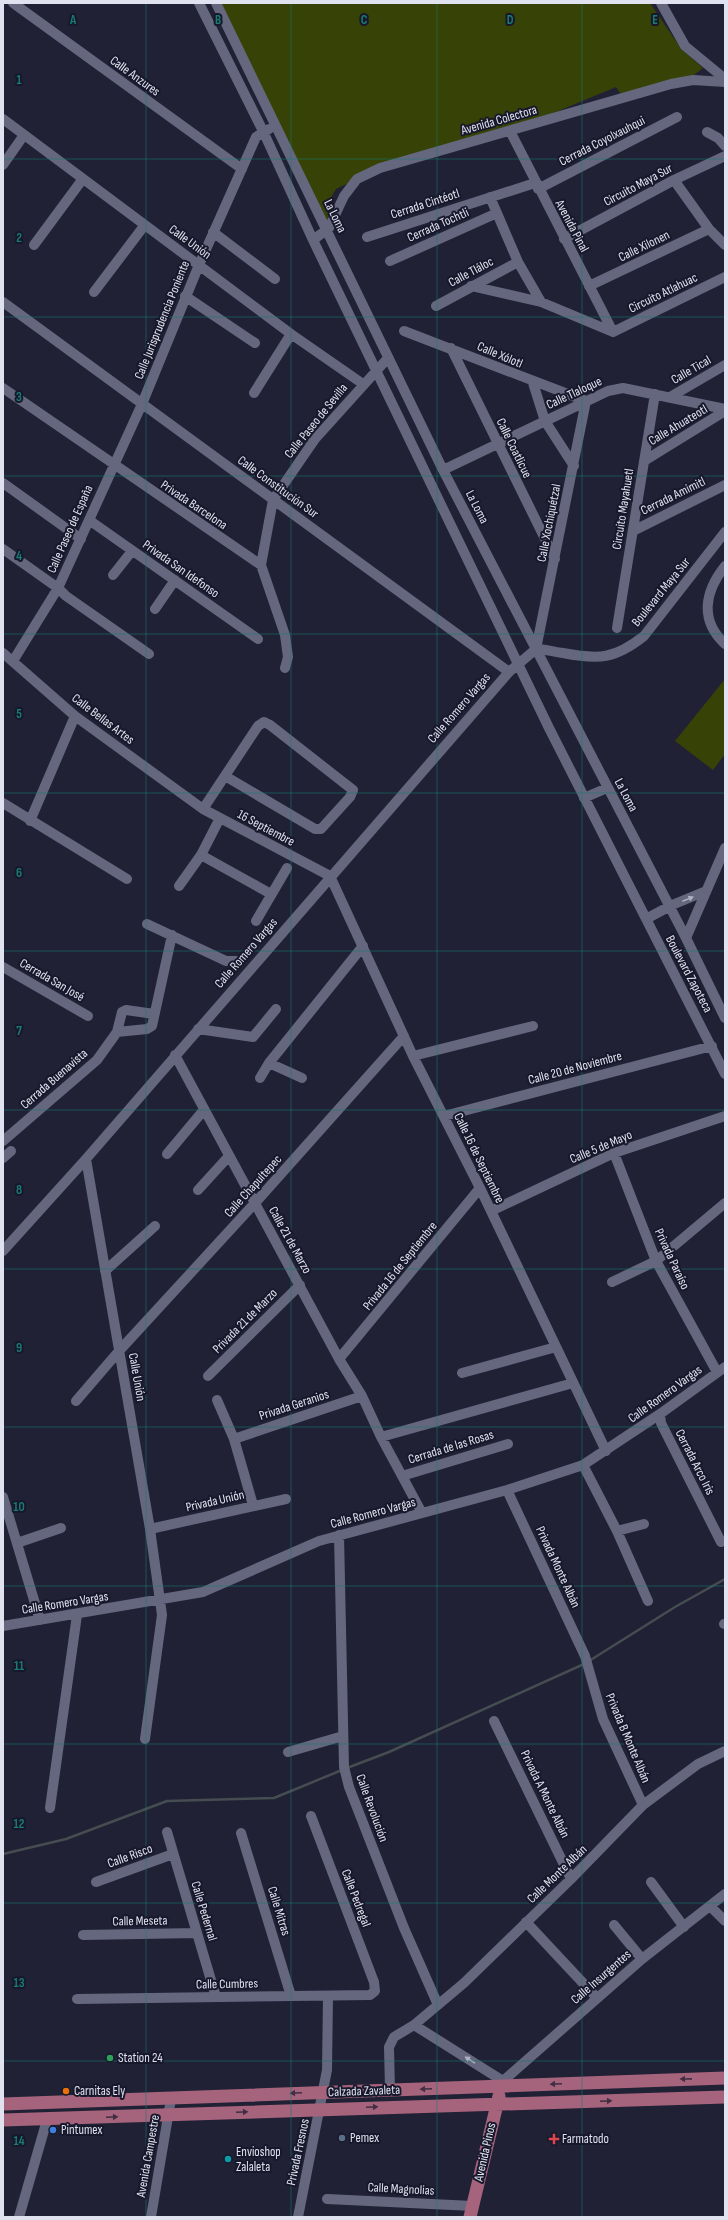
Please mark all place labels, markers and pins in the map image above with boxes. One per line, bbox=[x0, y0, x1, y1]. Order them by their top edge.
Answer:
place label: Station 24 bbox=[118, 2050, 163, 2066]
marker: Station 24 bbox=[105, 2053, 115, 2063]
place label: Carnitas Ely bbox=[74, 2083, 125, 2099]
marker: Carnitas Ely bbox=[61, 2086, 71, 2096]
place label: Pintumex bbox=[61, 2122, 102, 2138]
marker: Pintumex bbox=[48, 2125, 58, 2135]
place label: Pemex bbox=[350, 2130, 379, 2146]
place label: Farmatodo bbox=[562, 2131, 609, 2147]
marker: Pemex bbox=[337, 2133, 347, 2143]
marker: Farmatodo bbox=[549, 2134, 559, 2144]
place label: Envioshop Zalaleta bbox=[236, 2144, 281, 2175]
marker: Envioshop Zalaleta bbox=[223, 2154, 233, 2164]

